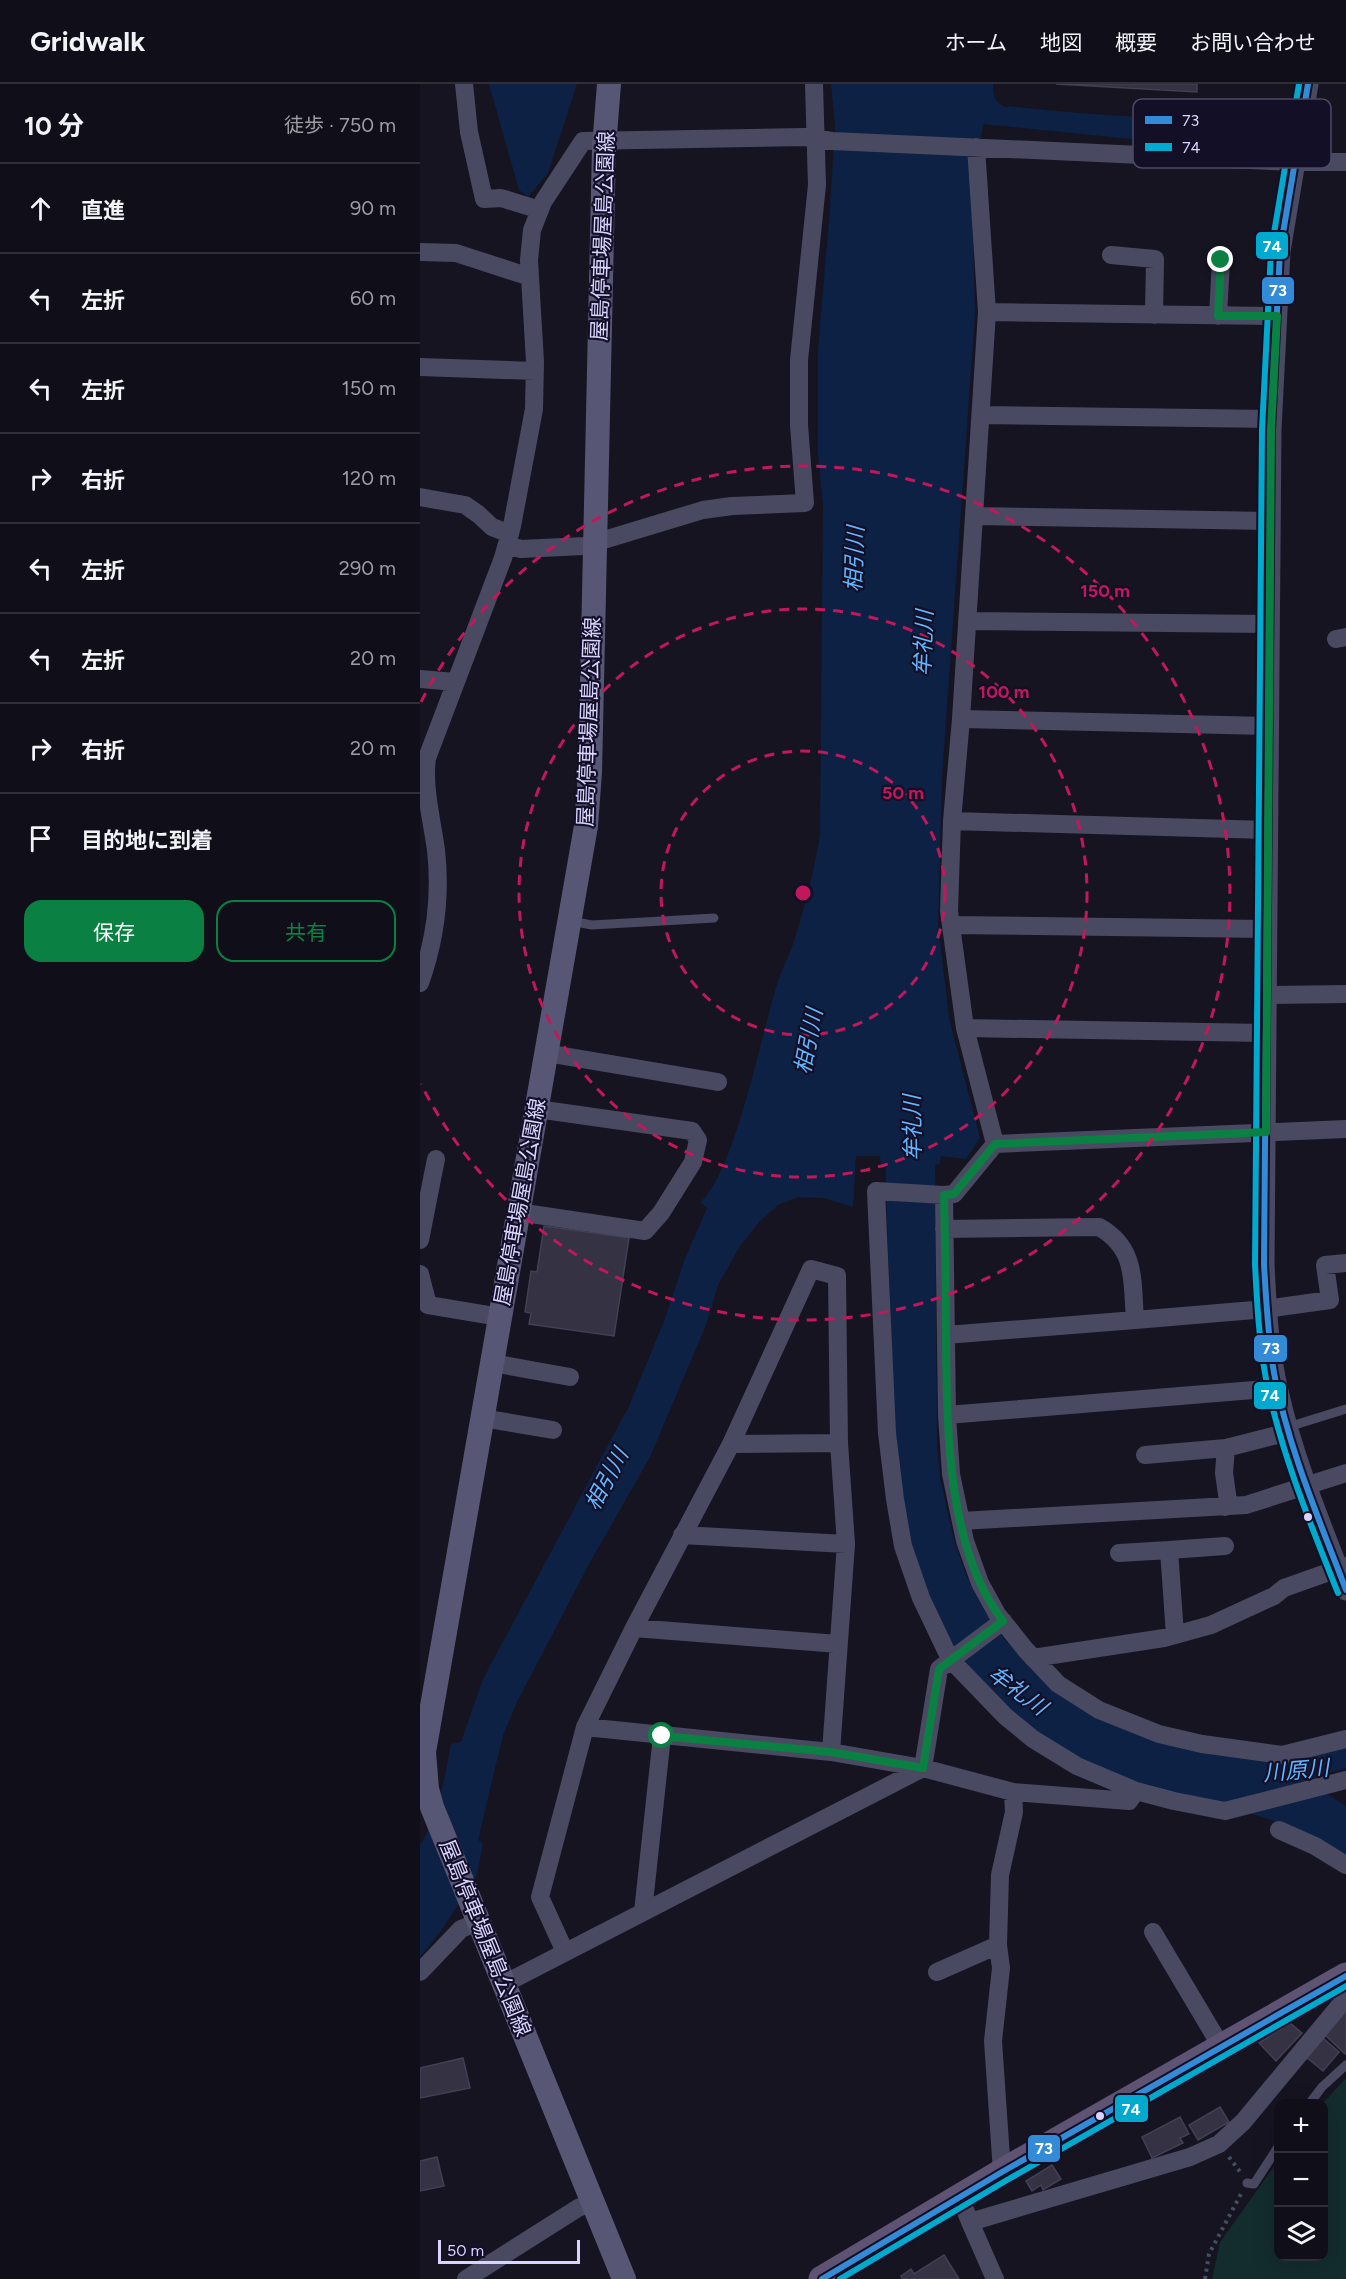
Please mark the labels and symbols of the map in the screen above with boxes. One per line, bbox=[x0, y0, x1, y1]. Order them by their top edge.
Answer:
legend bbox=[1133, 99, 1331, 168]
text: 73 bbox=[1182, 111, 1199, 130]
street label: 屋島停車場屋島公園線 bbox=[586, 131, 619, 341]
text: 74 bbox=[1182, 138, 1201, 157]
line badge: 74 bbox=[1255, 231, 1289, 260]
text: 74 bbox=[1262, 237, 1282, 256]
route end bbox=[1207, 246, 1233, 272]
line badge: 73 bbox=[1261, 276, 1295, 305]
text: 73 bbox=[1269, 281, 1287, 300]
water label: 相引川 bbox=[840, 524, 869, 592]
text: 150 m bbox=[1080, 580, 1130, 602]
water label: 牟礼川 bbox=[909, 608, 938, 676]
street label: 屋島停車場屋島公園線 bbox=[572, 617, 605, 827]
text: 100 m bbox=[979, 681, 1029, 703]
text: 50 m bbox=[882, 782, 924, 804]
centre of rings bbox=[793, 883, 813, 903]
water label: 相引川 bbox=[789, 1004, 828, 1076]
water label: 牟礼川 bbox=[898, 1093, 927, 1161]
street label: 屋島停車場屋島公園線 bbox=[489, 1096, 550, 1307]
line badge: 73 bbox=[1253, 1334, 1288, 1363]
text: 73 bbox=[1262, 1339, 1280, 1358]
line badge: 74 bbox=[1253, 1381, 1287, 1410]
text: 74 bbox=[1260, 1386, 1280, 1405]
water label: 相引川 bbox=[579, 1442, 635, 1515]
unlabelled marker bbox=[1302, 1511, 1314, 1523]
water label: 牟礼川 bbox=[983, 1660, 1054, 1722]
route start bbox=[648, 1722, 674, 1748]
water label: 川原川 bbox=[1262, 1754, 1332, 1787]
street label: 屋島停車場屋島公園線 bbox=[435, 1836, 536, 2040]
line badge: 74 bbox=[1114, 2094, 1149, 2123]
text: 74 bbox=[1121, 2100, 1141, 2119]
unlabelled marker bbox=[1094, 2110, 1106, 2122]
line badge: 73 bbox=[1027, 2134, 1061, 2163]
text: 73 bbox=[1035, 2139, 1053, 2158]
scale bar bbox=[438, 2237, 580, 2264]

